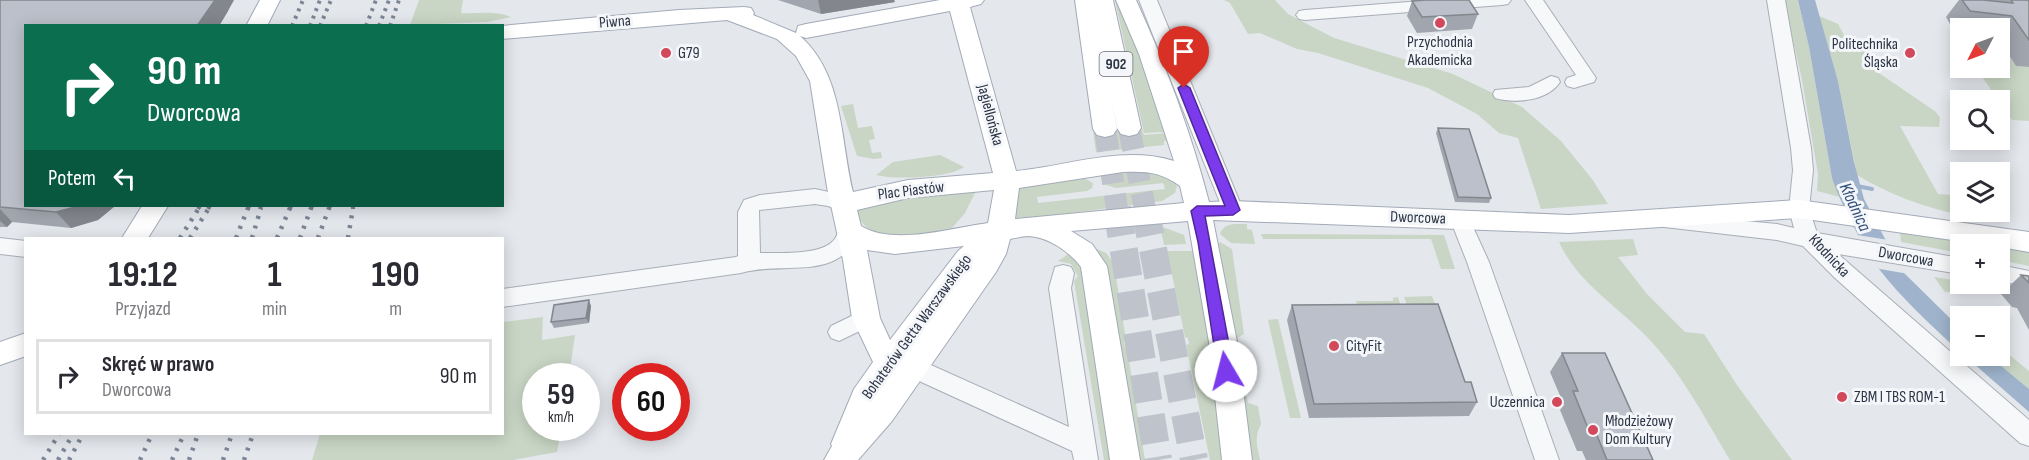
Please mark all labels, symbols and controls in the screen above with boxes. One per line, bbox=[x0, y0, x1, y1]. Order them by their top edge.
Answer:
street label: Piwna bbox=[598, 11, 632, 33]
marker: Przychodnia Akademicka bbox=[1433, 16, 1447, 30]
north arrow bbox=[1950, 18, 2010, 78]
map controls bbox=[1950, 18, 2010, 366]
pin bbox=[1158, 26, 1209, 88]
place label: Przychodnia Akademicka bbox=[1407, 33, 1473, 70]
icon: arrive bbox=[1167, 35, 1200, 68]
place label: Politechnika Śląska bbox=[1832, 35, 1898, 72]
place label: G79 bbox=[678, 44, 700, 63]
text: 90 m bbox=[147, 46, 221, 97]
marker: G79 bbox=[659, 46, 673, 60]
marker: Politechnika Śląska bbox=[1903, 46, 1917, 60]
icon: right bbox=[48, 48, 126, 126]
road number: 902 bbox=[1100, 52, 1132, 76]
street label: Jagiellońska bbox=[972, 81, 1007, 148]
button: search bbox=[1950, 90, 2010, 150]
text: Dworcowa bbox=[147, 97, 241, 129]
icon: left bbox=[108, 162, 141, 195]
button: layers bbox=[1950, 162, 2010, 222]
text: Potem bbox=[48, 165, 96, 192]
street label: Plac Piastów bbox=[877, 178, 945, 204]
water label: Kłodnica bbox=[1835, 179, 1876, 235]
street label: Dworcowa bbox=[1390, 208, 1446, 228]
street label: Kłodnicka bbox=[1804, 230, 1854, 282]
button: + bbox=[1950, 234, 2010, 294]
street label: Dworcowa bbox=[1877, 243, 1935, 271]
street label: Bohaterów Getta Warszawskiego bbox=[858, 251, 976, 403]
text: 19:12 bbox=[108, 254, 178, 297]
text: 1 bbox=[268, 254, 282, 297]
text: 190 bbox=[371, 254, 420, 297]
text: Przyjazd bbox=[115, 297, 171, 321]
text: min bbox=[262, 297, 287, 321]
text: m bbox=[389, 297, 402, 321]
button: − bbox=[1950, 306, 2010, 366]
place label: CityFit bbox=[1346, 337, 1382, 356]
position arrow bbox=[1194, 339, 1258, 403]
marker: CityFit bbox=[1327, 339, 1341, 353]
text: Skręć w prawo bbox=[102, 351, 214, 378]
icon: right bbox=[51, 360, 84, 393]
text: 90 m bbox=[440, 363, 477, 390]
speed limit sign: 60 bbox=[612, 363, 690, 441]
text: 59 bbox=[547, 377, 575, 413]
text: Dworcowa bbox=[102, 378, 172, 402]
place label: ZBM I TBS ROM-1 bbox=[1854, 388, 1945, 407]
marker: ZBM I TBS ROM-1 bbox=[1835, 390, 1849, 404]
place label: Uczennica bbox=[1490, 393, 1545, 412]
marker: Uczennica bbox=[1550, 395, 1564, 409]
text: km/h bbox=[548, 408, 574, 427]
place label: Młodzieżowy Dom Kultury bbox=[1605, 412, 1673, 449]
marker: Młodzieżowy Dom Kultury bbox=[1586, 423, 1600, 437]

